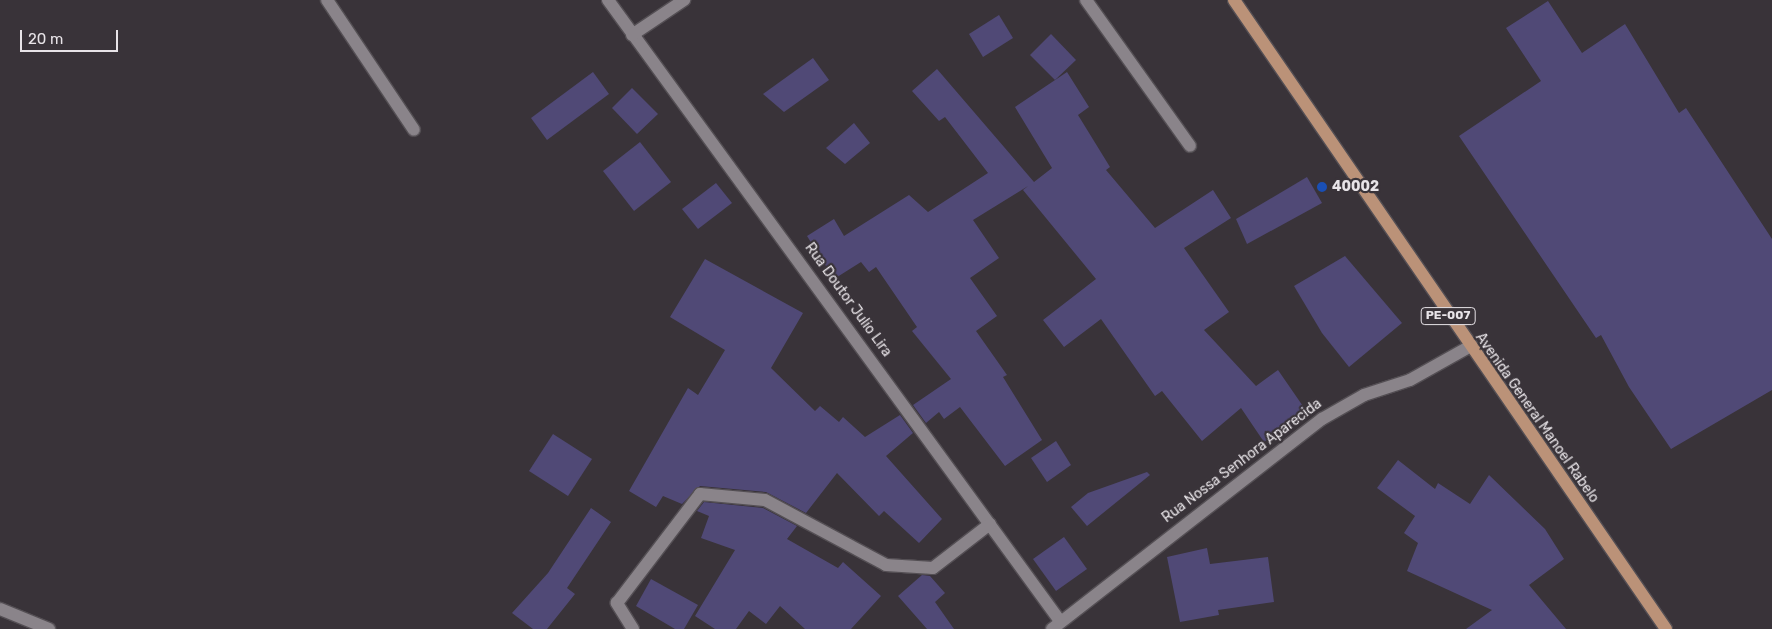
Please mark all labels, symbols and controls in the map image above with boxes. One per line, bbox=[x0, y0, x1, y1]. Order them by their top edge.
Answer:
scale bar bbox=[22, 20, 120, 52]
text: 20 m bbox=[28, 30, 63, 48]
place label: 40002 bbox=[1332, 179, 1379, 195]
marker: 40002 bbox=[1316, 181, 1328, 193]
street label: Rua Doutor Julio Lira bbox=[801, 240, 895, 360]
road number: PE-007 bbox=[1420, 306, 1476, 326]
street label: Avenida General Manoel Rabelo bbox=[1472, 330, 1602, 506]
street label: Rua Nossa Senhora Aparecida bbox=[1159, 395, 1325, 527]

